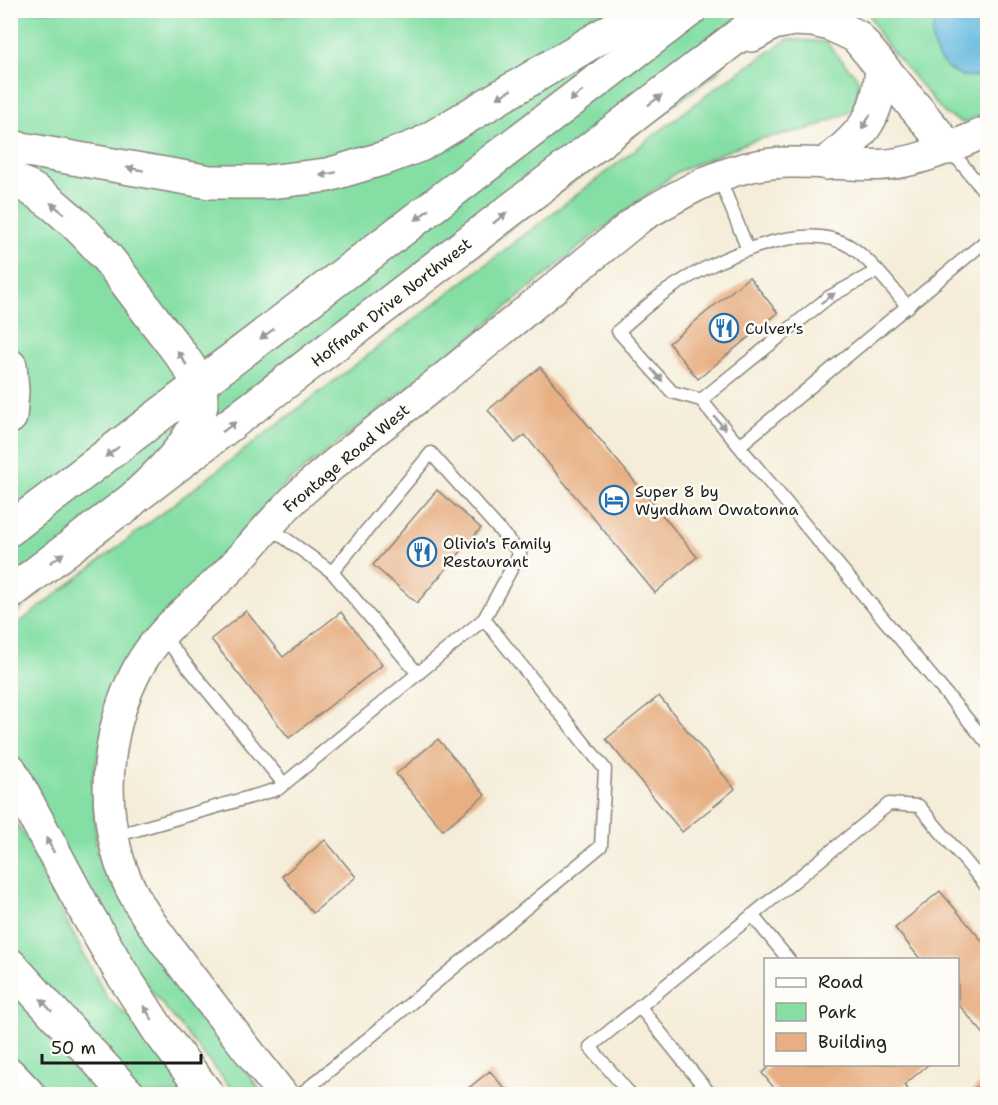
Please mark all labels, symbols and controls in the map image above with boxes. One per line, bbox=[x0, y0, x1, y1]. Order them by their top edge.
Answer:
one-way arrow bbox=[495, 89, 512, 99]
one-way arrow bbox=[568, 90, 584, 103]
one-way arrow bbox=[647, 95, 662, 107]
one-way arrow bbox=[861, 114, 872, 130]
one-way arrow bbox=[125, 164, 144, 173]
one-way arrow bbox=[318, 170, 337, 179]
one-way arrow bbox=[50, 203, 65, 215]
one-way arrow bbox=[414, 209, 429, 221]
one-way arrow bbox=[492, 213, 507, 225]
street label: Hoffman Drive Northwest bbox=[307, 233, 476, 372]
one-way arrow bbox=[820, 292, 836, 304]
restaurant icon: Culver's bbox=[708, 312, 740, 344]
place label: Culver's bbox=[745, 318, 804, 339]
one-way arrow bbox=[259, 328, 275, 340]
one-way arrow bbox=[176, 350, 188, 366]
one-way arrow bbox=[650, 367, 663, 382]
street label: Frontage Road West bbox=[279, 399, 414, 517]
one-way arrow bbox=[713, 415, 726, 430]
one-way arrow bbox=[221, 421, 237, 434]
one-way arrow bbox=[104, 446, 120, 459]
place label: Super 8 by Wyndham Owatonna bbox=[635, 481, 799, 520]
hotel icon: Super 8 by Wyndham Owatonna bbox=[598, 484, 630, 516]
place label: Olivia's Family Restaurant bbox=[443, 533, 551, 572]
restaurant icon: Olivia's Family Restaurant bbox=[406, 536, 438, 568]
one-way arrow bbox=[49, 552, 65, 564]
one-way arrow bbox=[45, 836, 55, 853]
legend bbox=[764, 958, 959, 1066]
text: Road bbox=[818, 970, 863, 994]
one-way arrow bbox=[39, 997, 53, 1012]
text: Park bbox=[818, 1000, 857, 1024]
one-way arrow bbox=[143, 1005, 154, 1021]
scale bar bbox=[42, 1027, 201, 1065]
text: Building bbox=[818, 1030, 887, 1054]
text: 50 m bbox=[51, 1036, 96, 1060]

